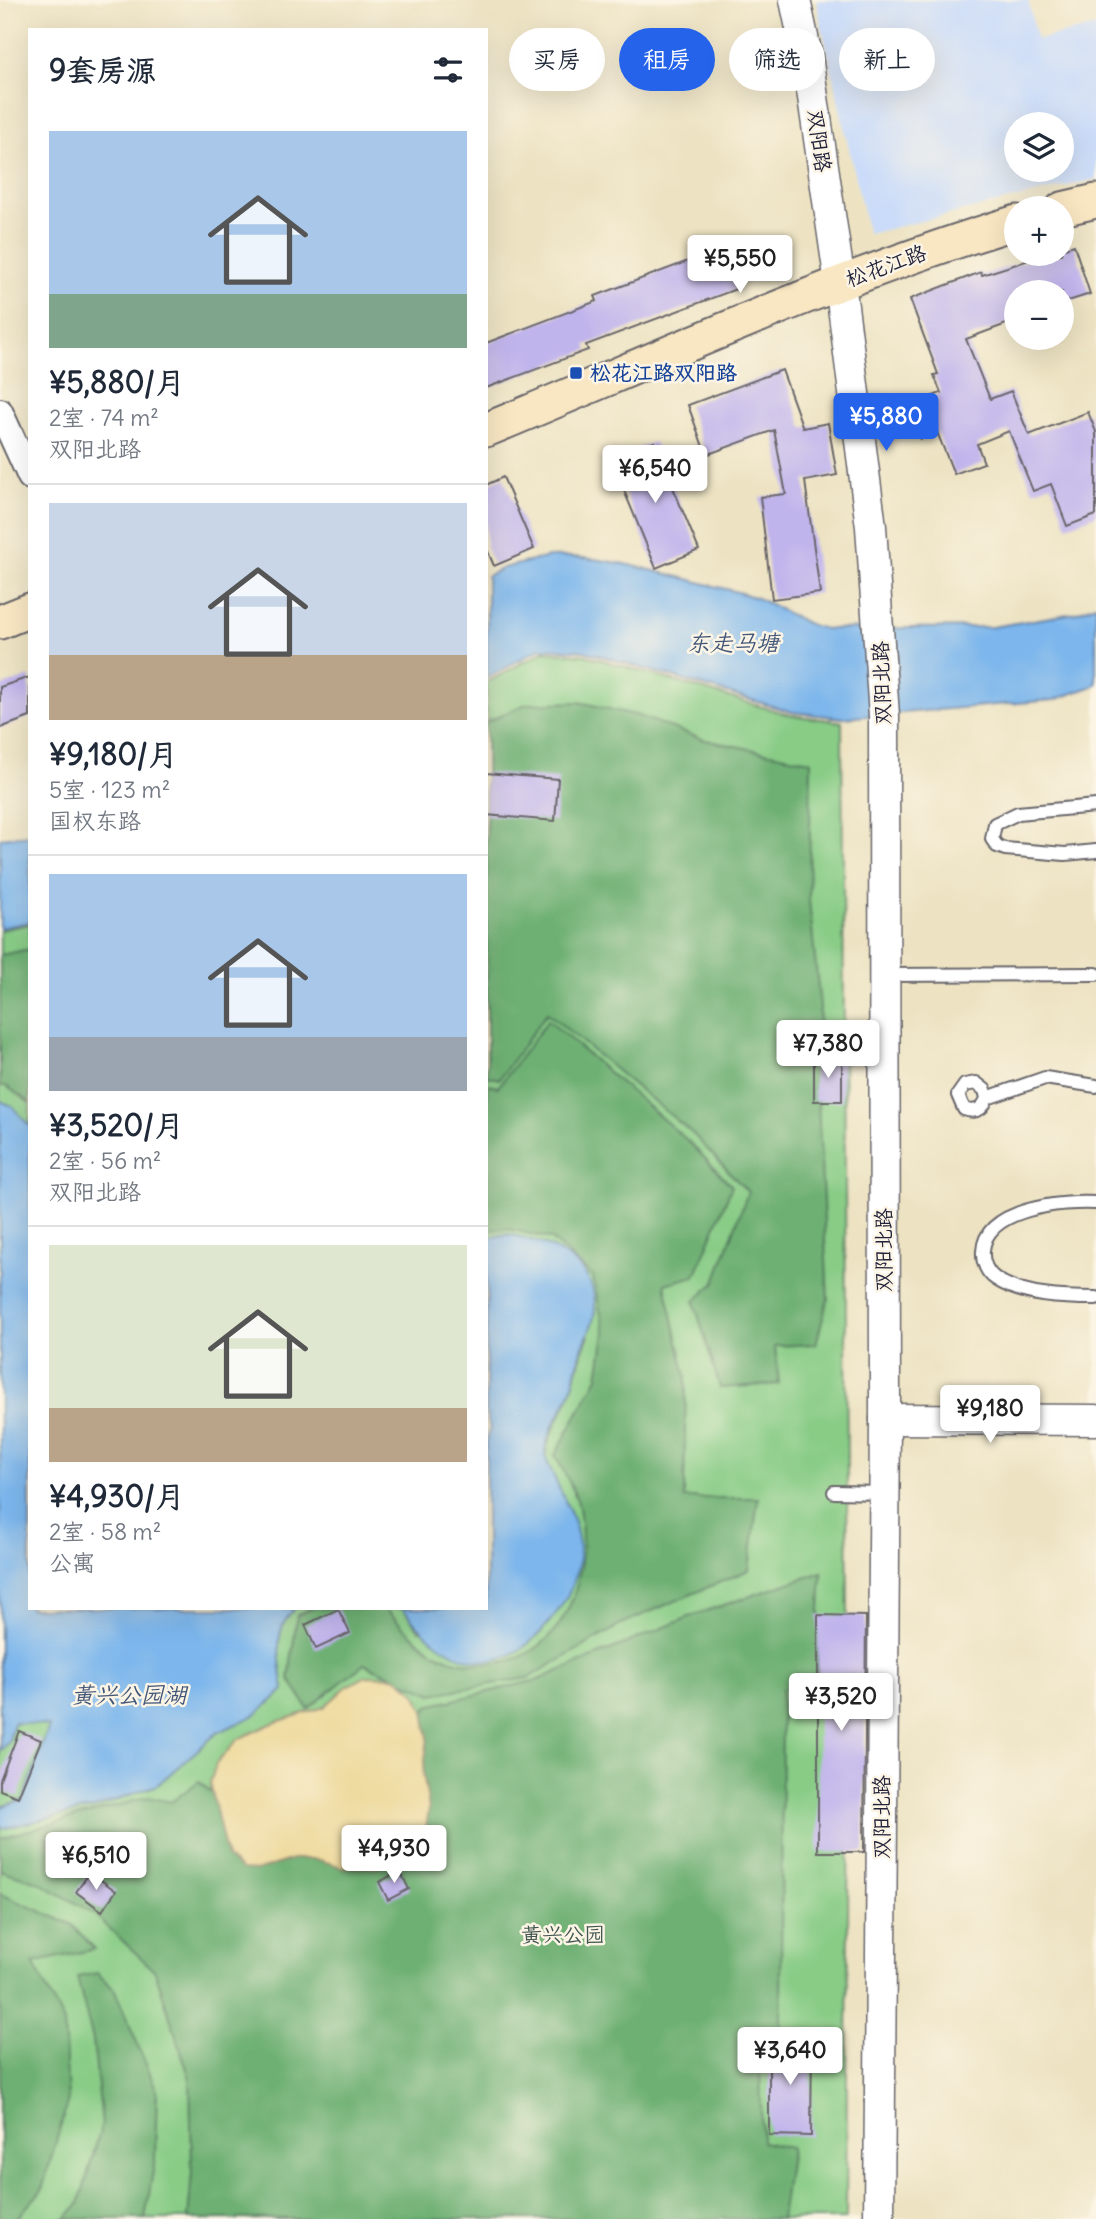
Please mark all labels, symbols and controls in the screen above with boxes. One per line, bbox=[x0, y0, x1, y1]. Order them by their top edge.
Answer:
chip: 买房 bbox=[509, 28, 605, 91]
chip: 租房 bbox=[619, 28, 715, 91]
chip: 筛选 bbox=[729, 28, 825, 91]
chip: 新上 bbox=[839, 28, 935, 91]
text: 9套房源 bbox=[49, 51, 156, 89]
icon: filters bbox=[429, 51, 467, 89]
street label: 双阳路 bbox=[802, 108, 837, 174]
map controls bbox=[1004, 112, 1074, 350]
button: layers bbox=[1004, 112, 1074, 182]
icon: home bbox=[195, 177, 321, 303]
button: + bbox=[1004, 196, 1074, 266]
pin: ¥5,550 bbox=[683, 236, 797, 295]
street label: 松花江路 bbox=[842, 238, 930, 293]
text: ¥5,550 bbox=[703, 243, 777, 272]
button: − bbox=[1004, 280, 1074, 350]
place label: 松花江路双阳路 bbox=[590, 359, 737, 386]
text: ¥5,880/月 bbox=[49, 363, 185, 401]
marker: 松花江路双阳路 bbox=[568, 365, 584, 381]
pin: ¥5,880 bbox=[829, 393, 943, 453]
text: ¥5,880 bbox=[849, 401, 923, 430]
text: 2室 · 74 m² bbox=[49, 403, 159, 432]
text: 双阳北路 bbox=[49, 434, 141, 463]
pin: ¥6,540 bbox=[598, 446, 712, 505]
text: ¥6,540 bbox=[618, 453, 692, 482]
icon: home bbox=[195, 549, 321, 675]
water label: 东走马塘 bbox=[687, 628, 782, 657]
street label: 双阳北路 bbox=[867, 641, 896, 725]
text: ¥9,180/月 bbox=[49, 735, 178, 773]
text: 5室 · 123 m² bbox=[49, 775, 170, 804]
text: 国权东路 bbox=[49, 806, 141, 835]
icon: home bbox=[195, 920, 321, 1046]
pin: ¥7,380 bbox=[771, 1020, 885, 1080]
text: ¥7,380 bbox=[792, 1028, 864, 1057]
text: ¥3,520/月 bbox=[49, 1106, 184, 1144]
text: 2室 · 56 m² bbox=[49, 1146, 161, 1175]
text: 双阳北路 bbox=[49, 1177, 141, 1206]
street label: 双阳北路 bbox=[870, 1208, 897, 1292]
icon: home bbox=[195, 1291, 321, 1417]
pin: ¥9,180 bbox=[933, 1386, 1047, 1445]
text: ¥9,180 bbox=[956, 1393, 1024, 1422]
text: ¥4,930/月 bbox=[49, 1477, 185, 1515]
text: 2室 · 58 m² bbox=[49, 1517, 161, 1546]
text: 公寓 bbox=[49, 1548, 95, 1577]
pin: ¥3,520 bbox=[784, 1674, 898, 1733]
water label: 黄兴公园湖 bbox=[72, 1680, 189, 1709]
text: ¥3,520 bbox=[805, 1681, 877, 1710]
street label: 双阳北路 bbox=[868, 1775, 895, 1859]
pin: ¥4,930 bbox=[337, 1826, 451, 1885]
pin: ¥6,510 bbox=[39, 1832, 153, 1892]
text: ¥4,930 bbox=[357, 1833, 431, 1862]
text: ¥6,510 bbox=[61, 1840, 131, 1869]
park label: 黄兴公园 bbox=[521, 1921, 605, 1948]
pin: ¥3,640 bbox=[733, 2028, 847, 2087]
text: ¥3,640 bbox=[753, 2035, 827, 2064]

